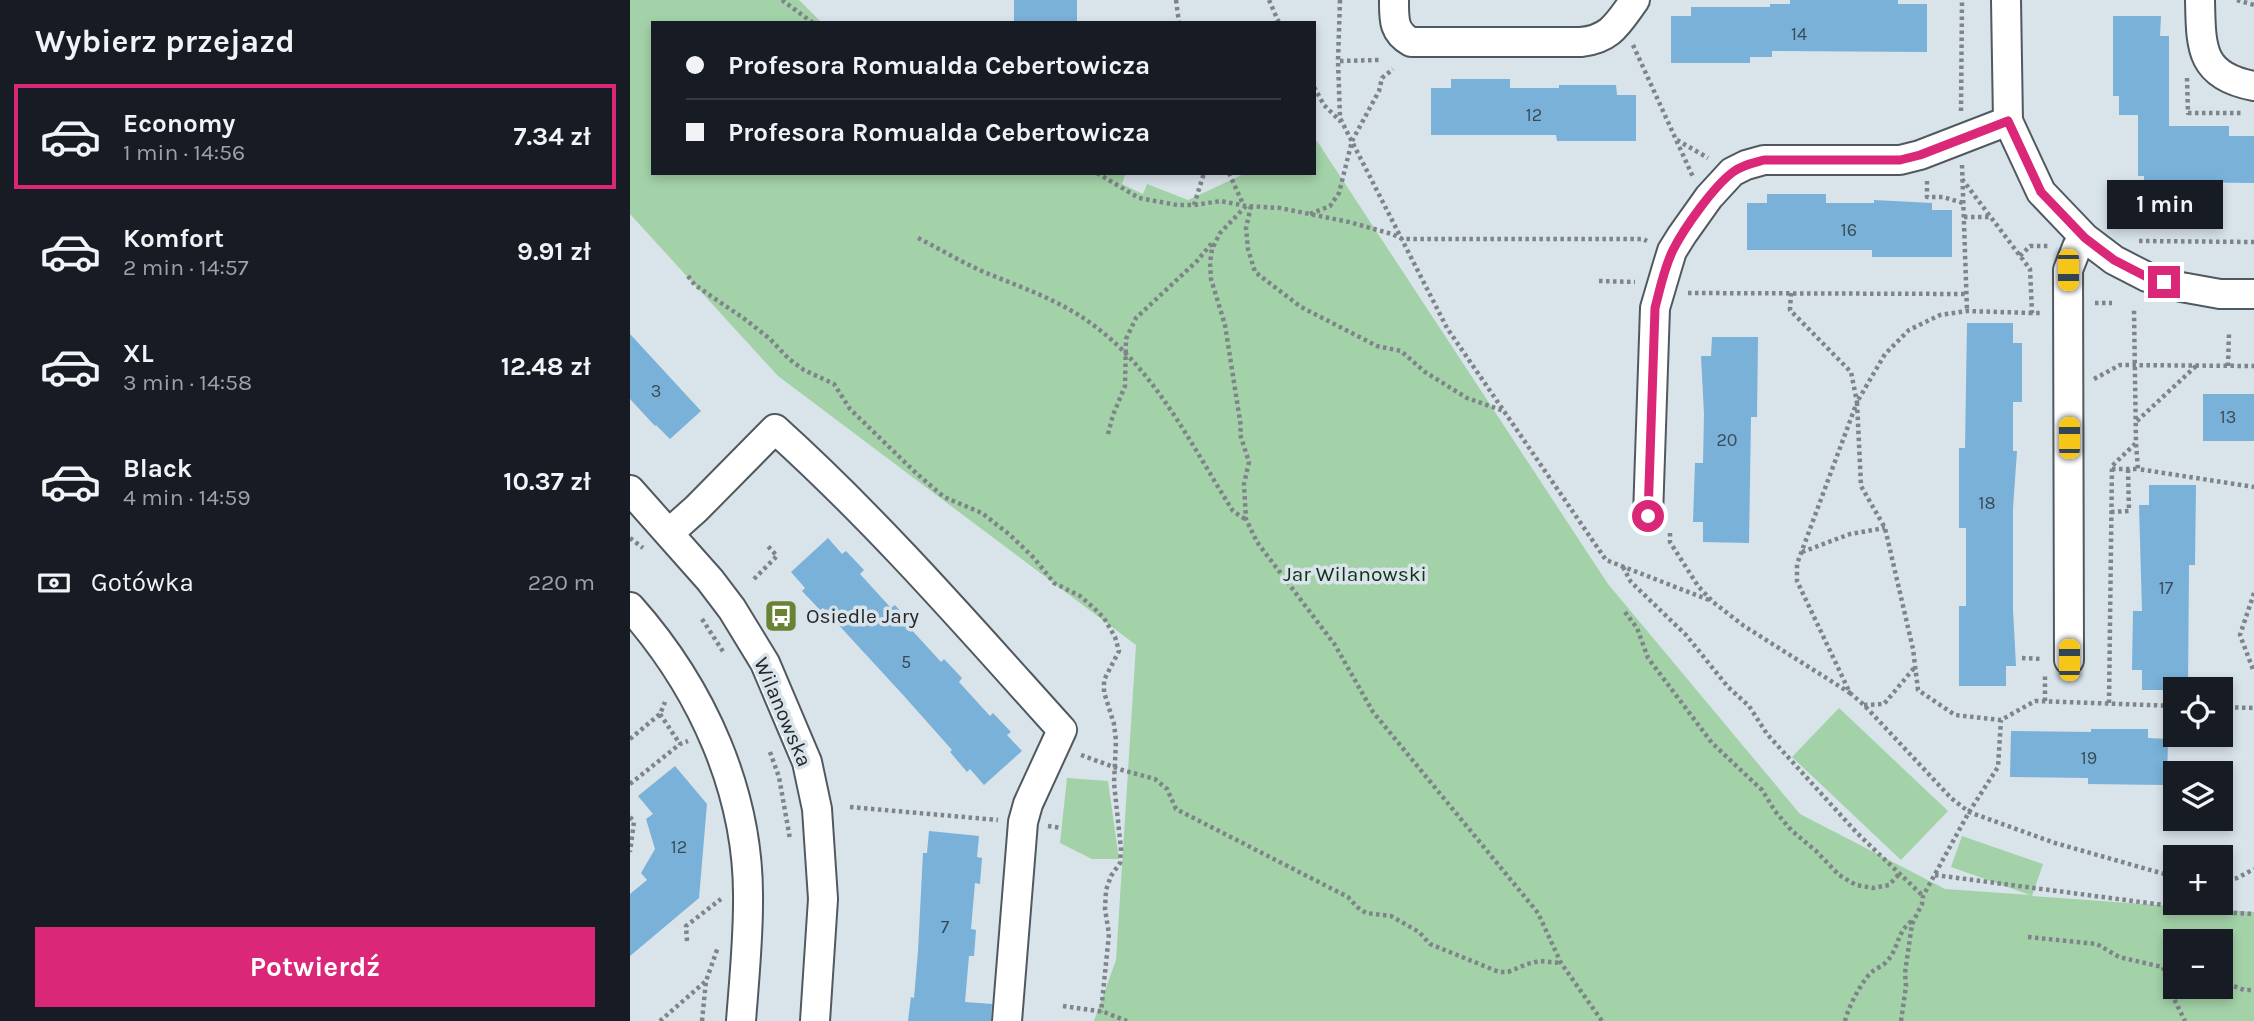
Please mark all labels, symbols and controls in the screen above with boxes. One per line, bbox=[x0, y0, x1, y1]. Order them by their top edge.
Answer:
text: Wybierz przejazd bbox=[35, 23, 295, 60]
house number: 14 bbox=[1791, 23, 1807, 45]
text: Profesora Romualda Cebertowicza bbox=[728, 50, 1150, 81]
house number: 12 bbox=[1526, 104, 1542, 126]
icon: car bbox=[39, 105, 102, 168]
text: Economy bbox=[123, 108, 235, 139]
text: Profesora Romualda Cebertowicza bbox=[728, 117, 1150, 148]
text: 7.34 zł bbox=[513, 121, 591, 152]
text: 1 min · 14:56 bbox=[123, 139, 245, 166]
callout: 1 min bbox=[2106, 180, 2222, 230]
text: 1 min bbox=[2136, 191, 2194, 218]
house number: 16 bbox=[1841, 219, 1857, 241]
icon: car bbox=[39, 220, 102, 283]
text: Komfort bbox=[123, 223, 224, 254]
text: 9.91 zł bbox=[517, 236, 591, 267]
car bbox=[2058, 249, 2079, 291]
text: 2 min · 14:57 bbox=[123, 254, 249, 281]
route end bbox=[2148, 266, 2180, 298]
icon: car bbox=[39, 335, 102, 398]
text: XL bbox=[123, 338, 154, 369]
text: 12.48 zł bbox=[501, 351, 591, 382]
text: 3 min · 14:58 bbox=[123, 369, 252, 396]
house number: 3 bbox=[651, 380, 661, 402]
house number: 13 bbox=[2220, 406, 2236, 428]
car bbox=[2059, 417, 2080, 459]
house number: 20 bbox=[1716, 429, 1738, 451]
icon: car bbox=[39, 450, 102, 513]
text: Black bbox=[123, 453, 192, 484]
text: 10.37 zł bbox=[503, 466, 591, 497]
text: 4 min · 14:59 bbox=[123, 484, 251, 511]
house number: 18 bbox=[1978, 492, 1996, 514]
route start bbox=[1632, 500, 1664, 532]
park label: Jar Wilanowski bbox=[1283, 562, 1427, 586]
icon: cash bbox=[35, 564, 73, 602]
text: Gotówka bbox=[91, 567, 194, 598]
text: 220 m bbox=[528, 569, 595, 596]
house number: 17 bbox=[2159, 577, 2174, 599]
bus stop icon: Osiedle Jary bbox=[762, 597, 800, 635]
place label: Osiedle Jary bbox=[806, 604, 919, 628]
car bbox=[2059, 639, 2080, 681]
house number: 5 bbox=[901, 651, 911, 673]
street label: Wilanowska bbox=[749, 654, 817, 770]
map controls bbox=[2163, 677, 2233, 999]
button: locate bbox=[2163, 677, 2233, 747]
house number: 19 bbox=[2081, 747, 2097, 769]
button: layers bbox=[2163, 761, 2233, 831]
house number: 12 bbox=[671, 836, 687, 858]
button: + bbox=[2163, 845, 2233, 915]
house number: 7 bbox=[941, 916, 950, 938]
button: Potwierdź bbox=[35, 927, 595, 1007]
button: − bbox=[2163, 929, 2233, 999]

